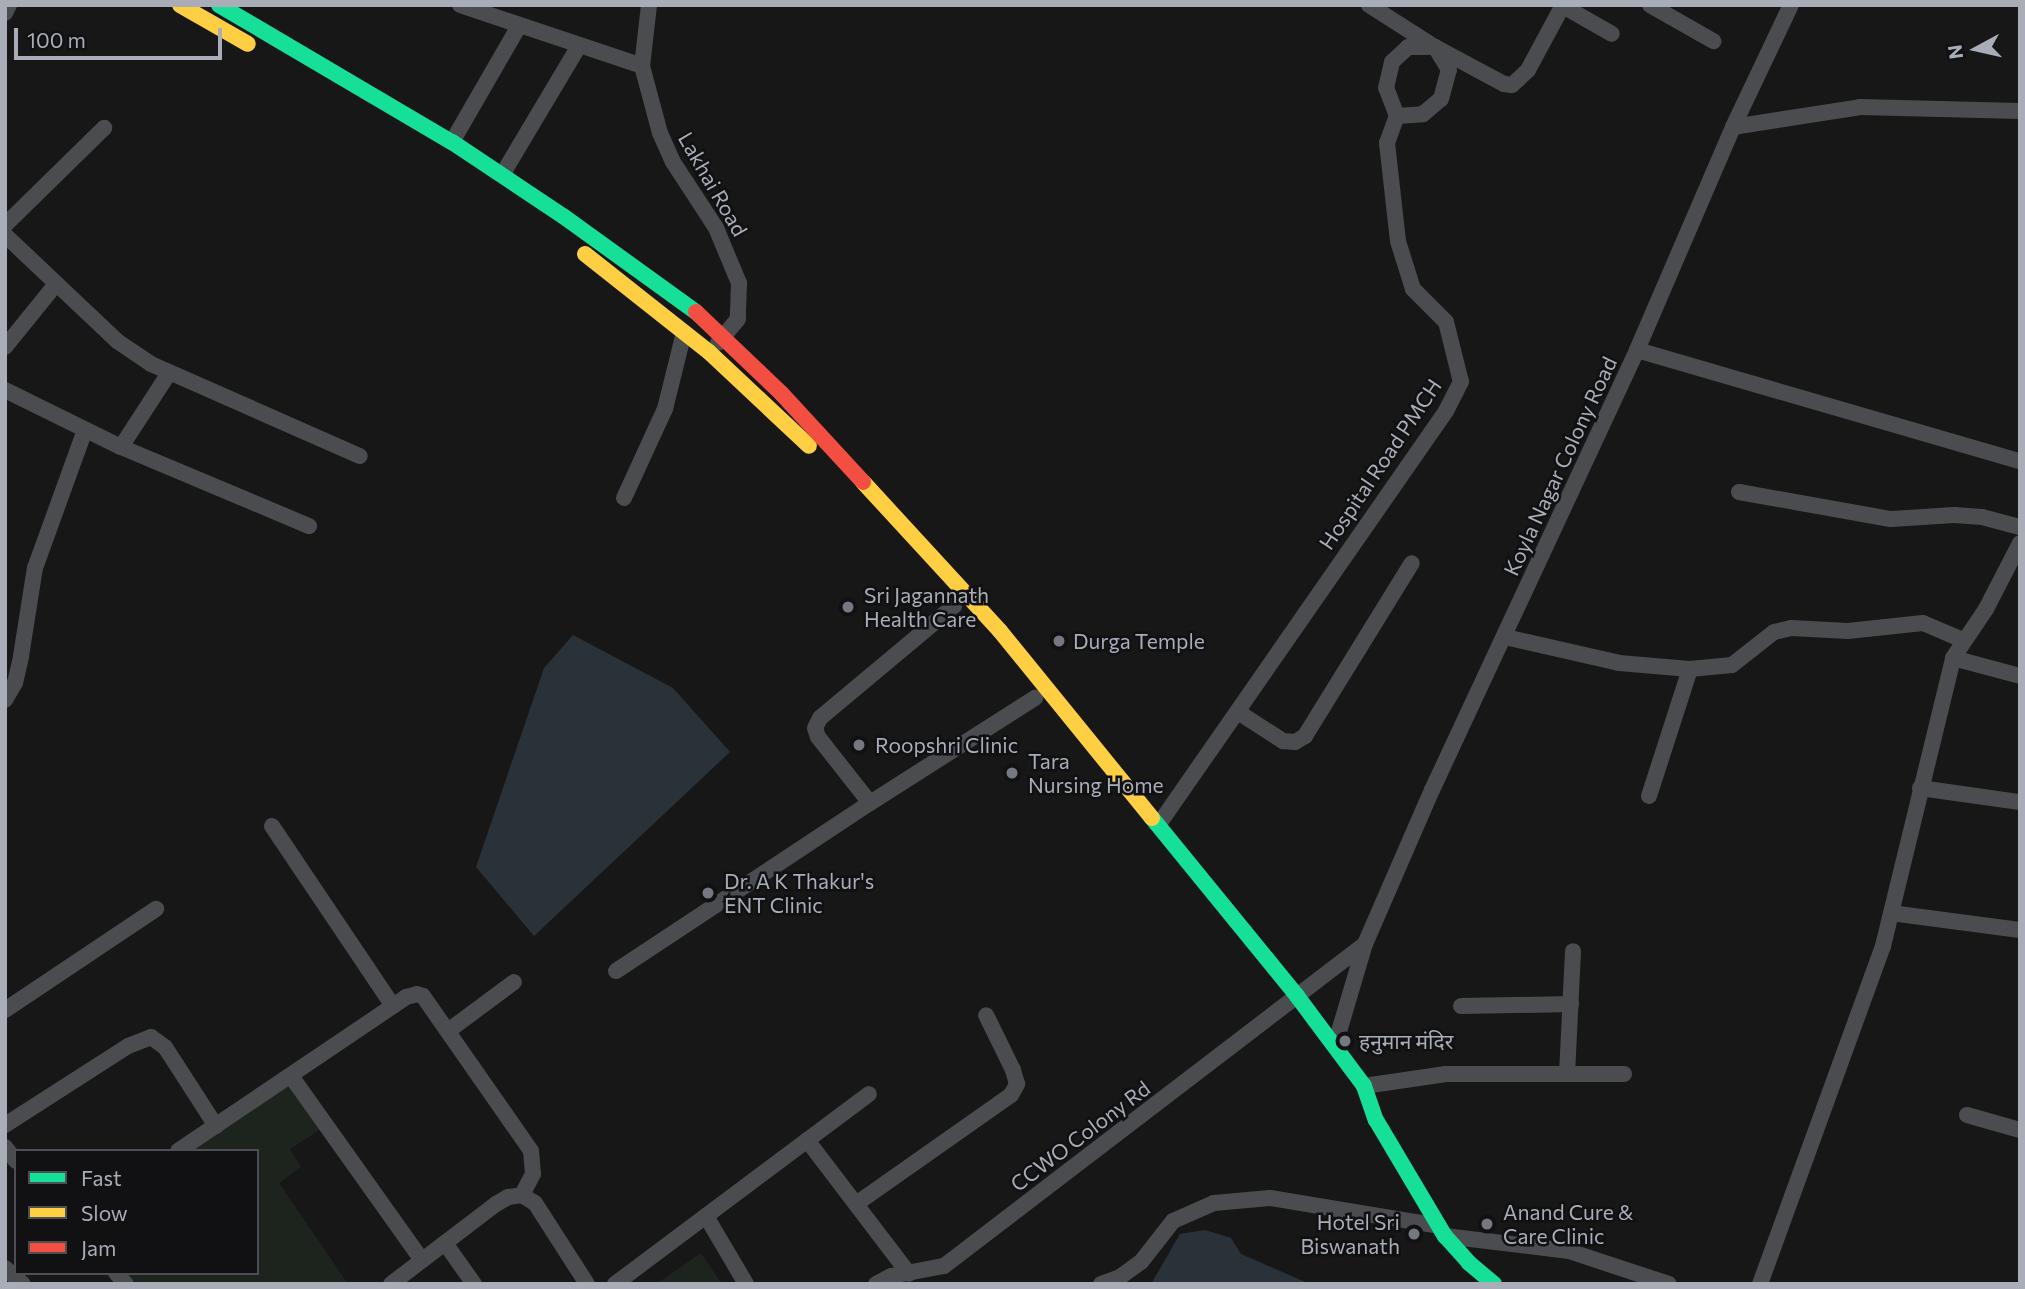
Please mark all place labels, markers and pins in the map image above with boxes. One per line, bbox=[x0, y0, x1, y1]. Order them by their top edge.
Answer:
place label: Sri Jagannath Health Care bbox=[864, 582, 989, 632]
marker: Sri Jagannath Health Care bbox=[838, 597, 858, 617]
place label: Durga Temple bbox=[1073, 628, 1205, 654]
marker: Durga Temple bbox=[1051, 633, 1067, 649]
place label: Roopshri Clinic bbox=[875, 732, 1018, 758]
marker: Roopshri Clinic bbox=[849, 735, 869, 755]
place label: Tara Nursing Home bbox=[1028, 748, 1164, 798]
marker: Tara Nursing Home bbox=[1002, 763, 1022, 783]
place label: Dr. A K Thakur's ENT Clinic bbox=[724, 868, 874, 918]
marker: Dr. A K Thakur's ENT Clinic bbox=[698, 883, 718, 903]
place label: हनुमान मंदिर bbox=[1359, 1028, 1453, 1054]
marker: हनुमान मंदिर bbox=[1337, 1033, 1353, 1049]
place label: Anand Cure & Care Clinic bbox=[1503, 1199, 1633, 1249]
place label: Hotel Sri Biswanath bbox=[1300, 1209, 1400, 1259]
marker: Anand Cure & Care Clinic bbox=[1477, 1214, 1497, 1234]
marker: Hotel Sri Biswanath bbox=[1406, 1226, 1422, 1242]

